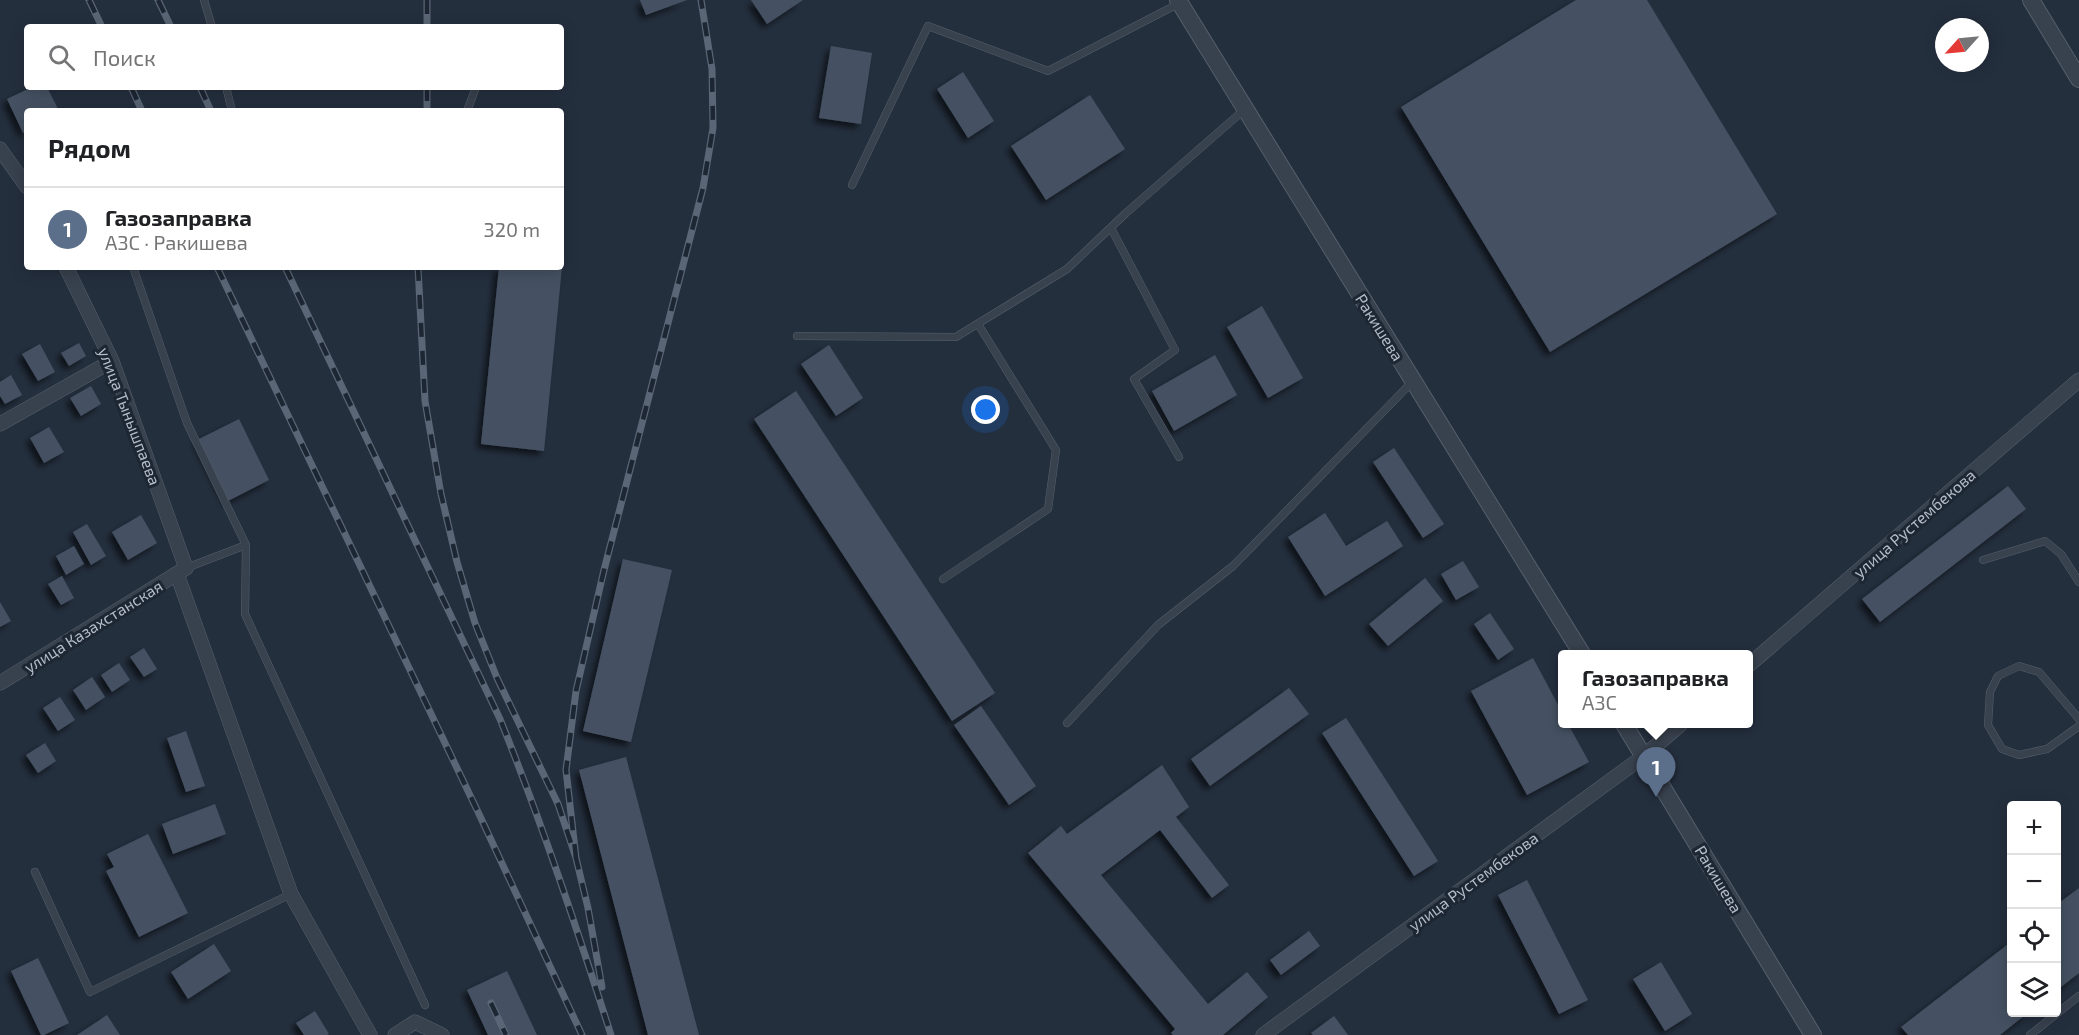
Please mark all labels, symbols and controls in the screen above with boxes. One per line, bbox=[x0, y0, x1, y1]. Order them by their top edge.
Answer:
north arrow bbox=[1935, 18, 1989, 72]
search box bbox=[24, 24, 564, 90]
icon: search bbox=[45, 41, 78, 74]
text: Поиск bbox=[93, 44, 156, 70]
text: Рядом bbox=[48, 132, 131, 163]
text: Газозаправка bbox=[105, 204, 252, 230]
text: 1 bbox=[63, 217, 72, 241]
text: 320 m bbox=[484, 217, 540, 241]
text: АЗС · Ракишева bbox=[105, 230, 248, 254]
street label: Ракишева bbox=[1352, 290, 1408, 364]
street label: улица Тынышпаева bbox=[94, 345, 165, 488]
your location bbox=[971, 395, 1000, 424]
street label: улица Рустембекова bbox=[1849, 465, 1980, 582]
street label: улица Казахстанская bbox=[20, 576, 166, 677]
popup bbox=[1558, 650, 1753, 728]
text: Газозаправка bbox=[1582, 664, 1729, 690]
text: АЗС bbox=[1582, 690, 1617, 714]
pin: 1 bbox=[1636, 748, 1676, 797]
map controls bbox=[2007, 801, 2061, 1017]
button: + bbox=[2007, 801, 2061, 855]
street label: улица Рустембекова bbox=[1405, 828, 1542, 935]
street label: Ракишева bbox=[1691, 842, 1747, 916]
button: − bbox=[2007, 855, 2061, 909]
button: locate bbox=[2007, 909, 2061, 963]
button: layers bbox=[2007, 963, 2061, 1017]

